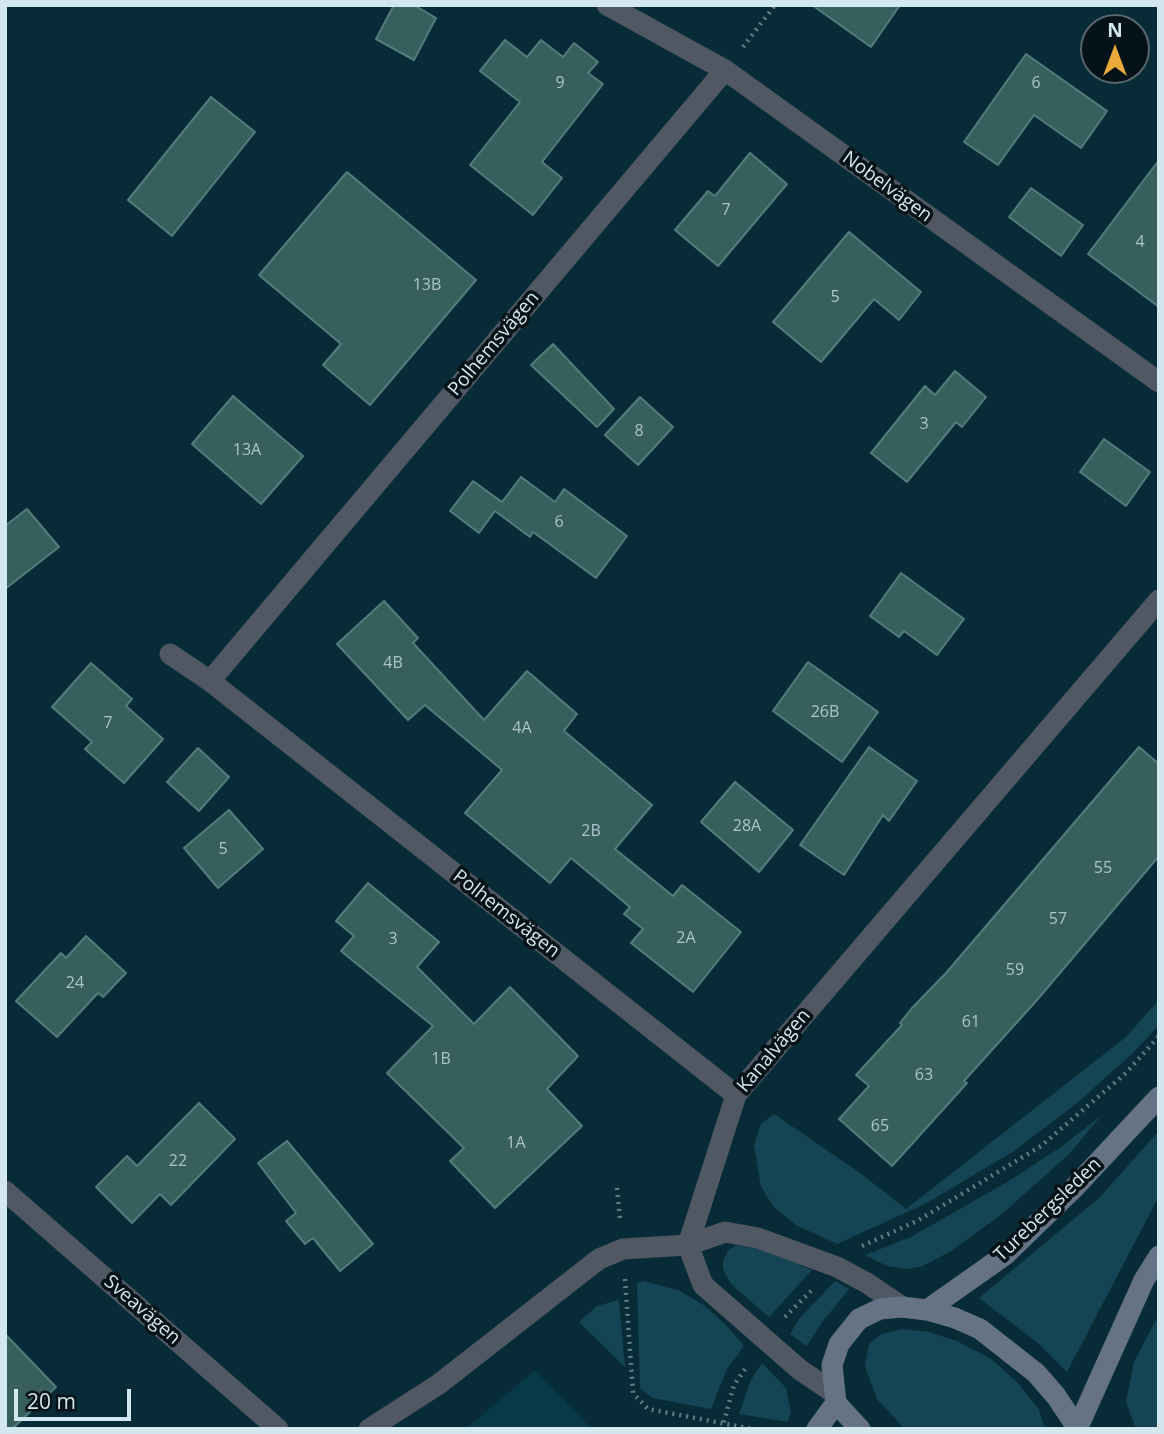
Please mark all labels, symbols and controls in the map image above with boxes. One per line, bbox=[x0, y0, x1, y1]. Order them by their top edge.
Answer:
north arrow bbox=[1080, 14, 1150, 84]
text: N bbox=[1107, 17, 1123, 43]
house number: 9 bbox=[555, 73, 565, 93]
house number: 6 bbox=[1031, 73, 1041, 93]
street label: Nobelvägen bbox=[838, 147, 936, 227]
house number: 7 bbox=[721, 200, 731, 220]
house number: 4 bbox=[1135, 232, 1145, 252]
house number: 13B bbox=[413, 275, 441, 295]
street label: Polhemsvägen bbox=[444, 287, 544, 401]
house number: 5 bbox=[830, 287, 840, 307]
house number: 3 bbox=[919, 414, 929, 434]
house number: 8 bbox=[634, 421, 644, 441]
house number: 13A bbox=[233, 440, 261, 460]
house number: 6 bbox=[554, 512, 564, 532]
house number: 4B bbox=[383, 653, 403, 673]
house number: 26B bbox=[811, 702, 839, 722]
house number: 7 bbox=[103, 713, 113, 733]
house number: 4A bbox=[512, 718, 532, 738]
house number: 28A bbox=[733, 816, 761, 836]
house number: 2B bbox=[581, 821, 601, 841]
house number: 5 bbox=[218, 839, 228, 859]
house number: 55 bbox=[1094, 858, 1112, 878]
street label: Polhemsvägen bbox=[448, 865, 564, 963]
house number: 57 bbox=[1049, 909, 1067, 929]
house number: 2A bbox=[676, 928, 696, 948]
house number: 3 bbox=[388, 929, 398, 949]
house number: 59 bbox=[1006, 960, 1024, 980]
house number: 24 bbox=[66, 973, 84, 993]
street label: Kanalvägen bbox=[733, 1005, 815, 1097]
house number: 61 bbox=[962, 1012, 980, 1032]
house number: 1B bbox=[431, 1049, 451, 1069]
house number: 63 bbox=[915, 1065, 933, 1085]
house number: 65 bbox=[871, 1116, 889, 1136]
house number: 1A bbox=[506, 1133, 526, 1153]
house number: 22 bbox=[169, 1151, 187, 1171]
street label: Turebergsleden bbox=[990, 1153, 1106, 1267]
street label: Sveavägen bbox=[99, 1271, 185, 1349]
scale bar bbox=[18, 1374, 135, 1418]
text: 20 m bbox=[27, 1387, 76, 1415]

